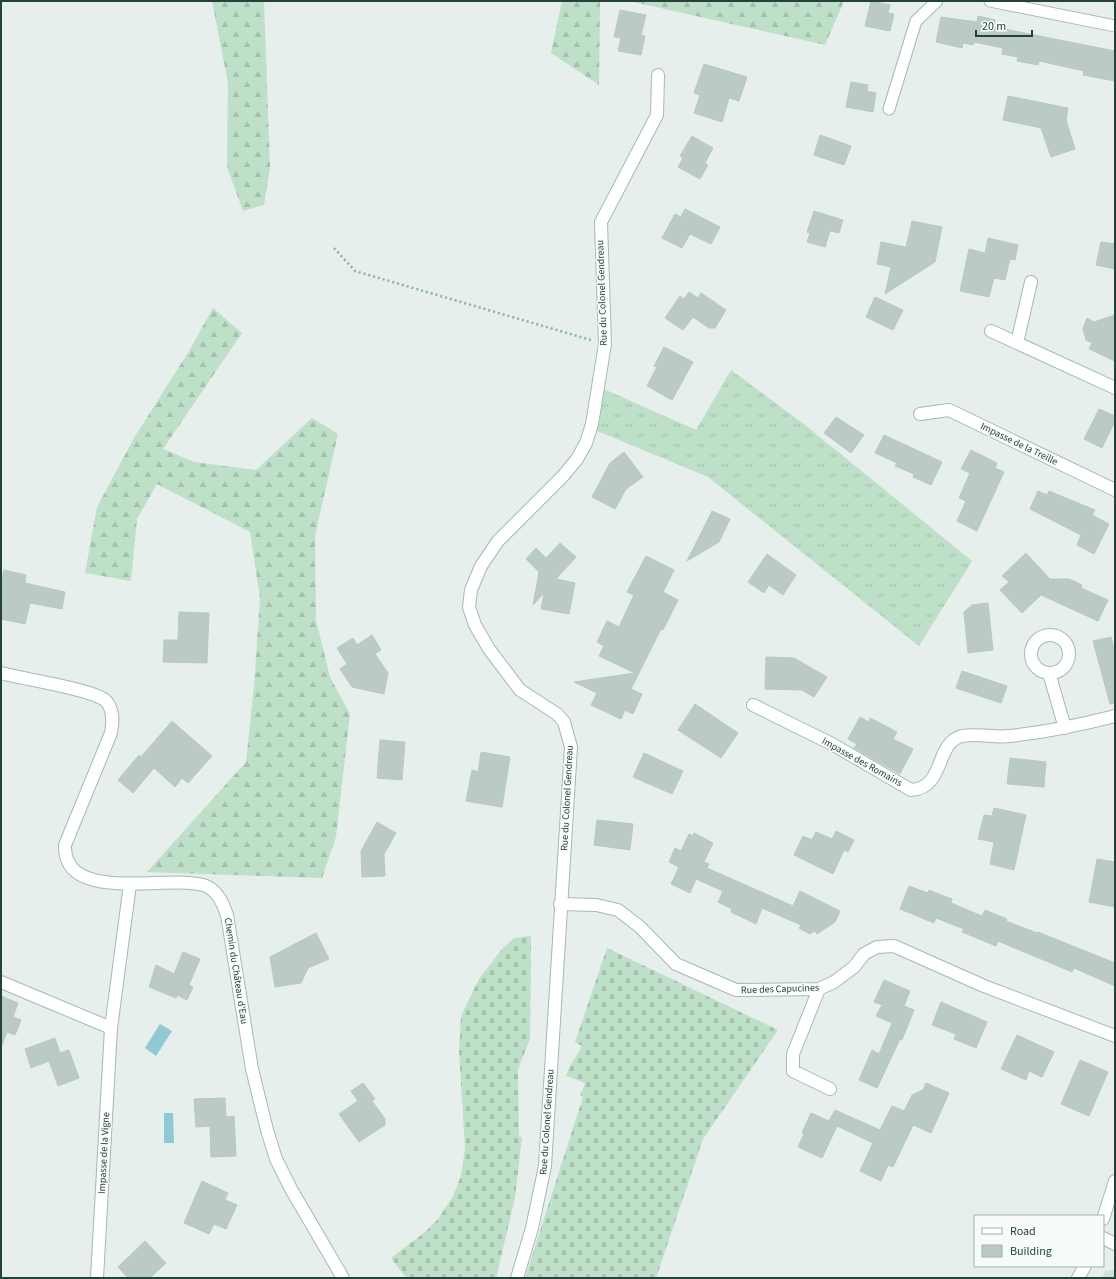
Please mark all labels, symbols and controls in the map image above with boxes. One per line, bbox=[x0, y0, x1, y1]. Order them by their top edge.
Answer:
scale bar bbox=[976, 12, 1032, 38]
text: 20 m bbox=[982, 18, 1006, 35]
street label: Rue du Colonel Gendreau bbox=[593, 240, 611, 346]
street label: Impasse de la Treille bbox=[978, 419, 1060, 469]
street label: Impasse des Romains bbox=[819, 734, 905, 790]
street label: Rue du Colonel Gendreau bbox=[557, 745, 577, 851]
street label: Chemin du Château d'Eau bbox=[221, 917, 251, 1025]
street label: Rue des Capucines bbox=[741, 981, 819, 997]
street label: Rue du Colonel Gendreau bbox=[536, 1069, 558, 1175]
street label: Impasse de la Vigne bbox=[95, 1112, 113, 1194]
legend bbox=[974, 1215, 1104, 1267]
text: Road bbox=[1010, 1223, 1036, 1240]
text: Building bbox=[1010, 1243, 1052, 1260]

